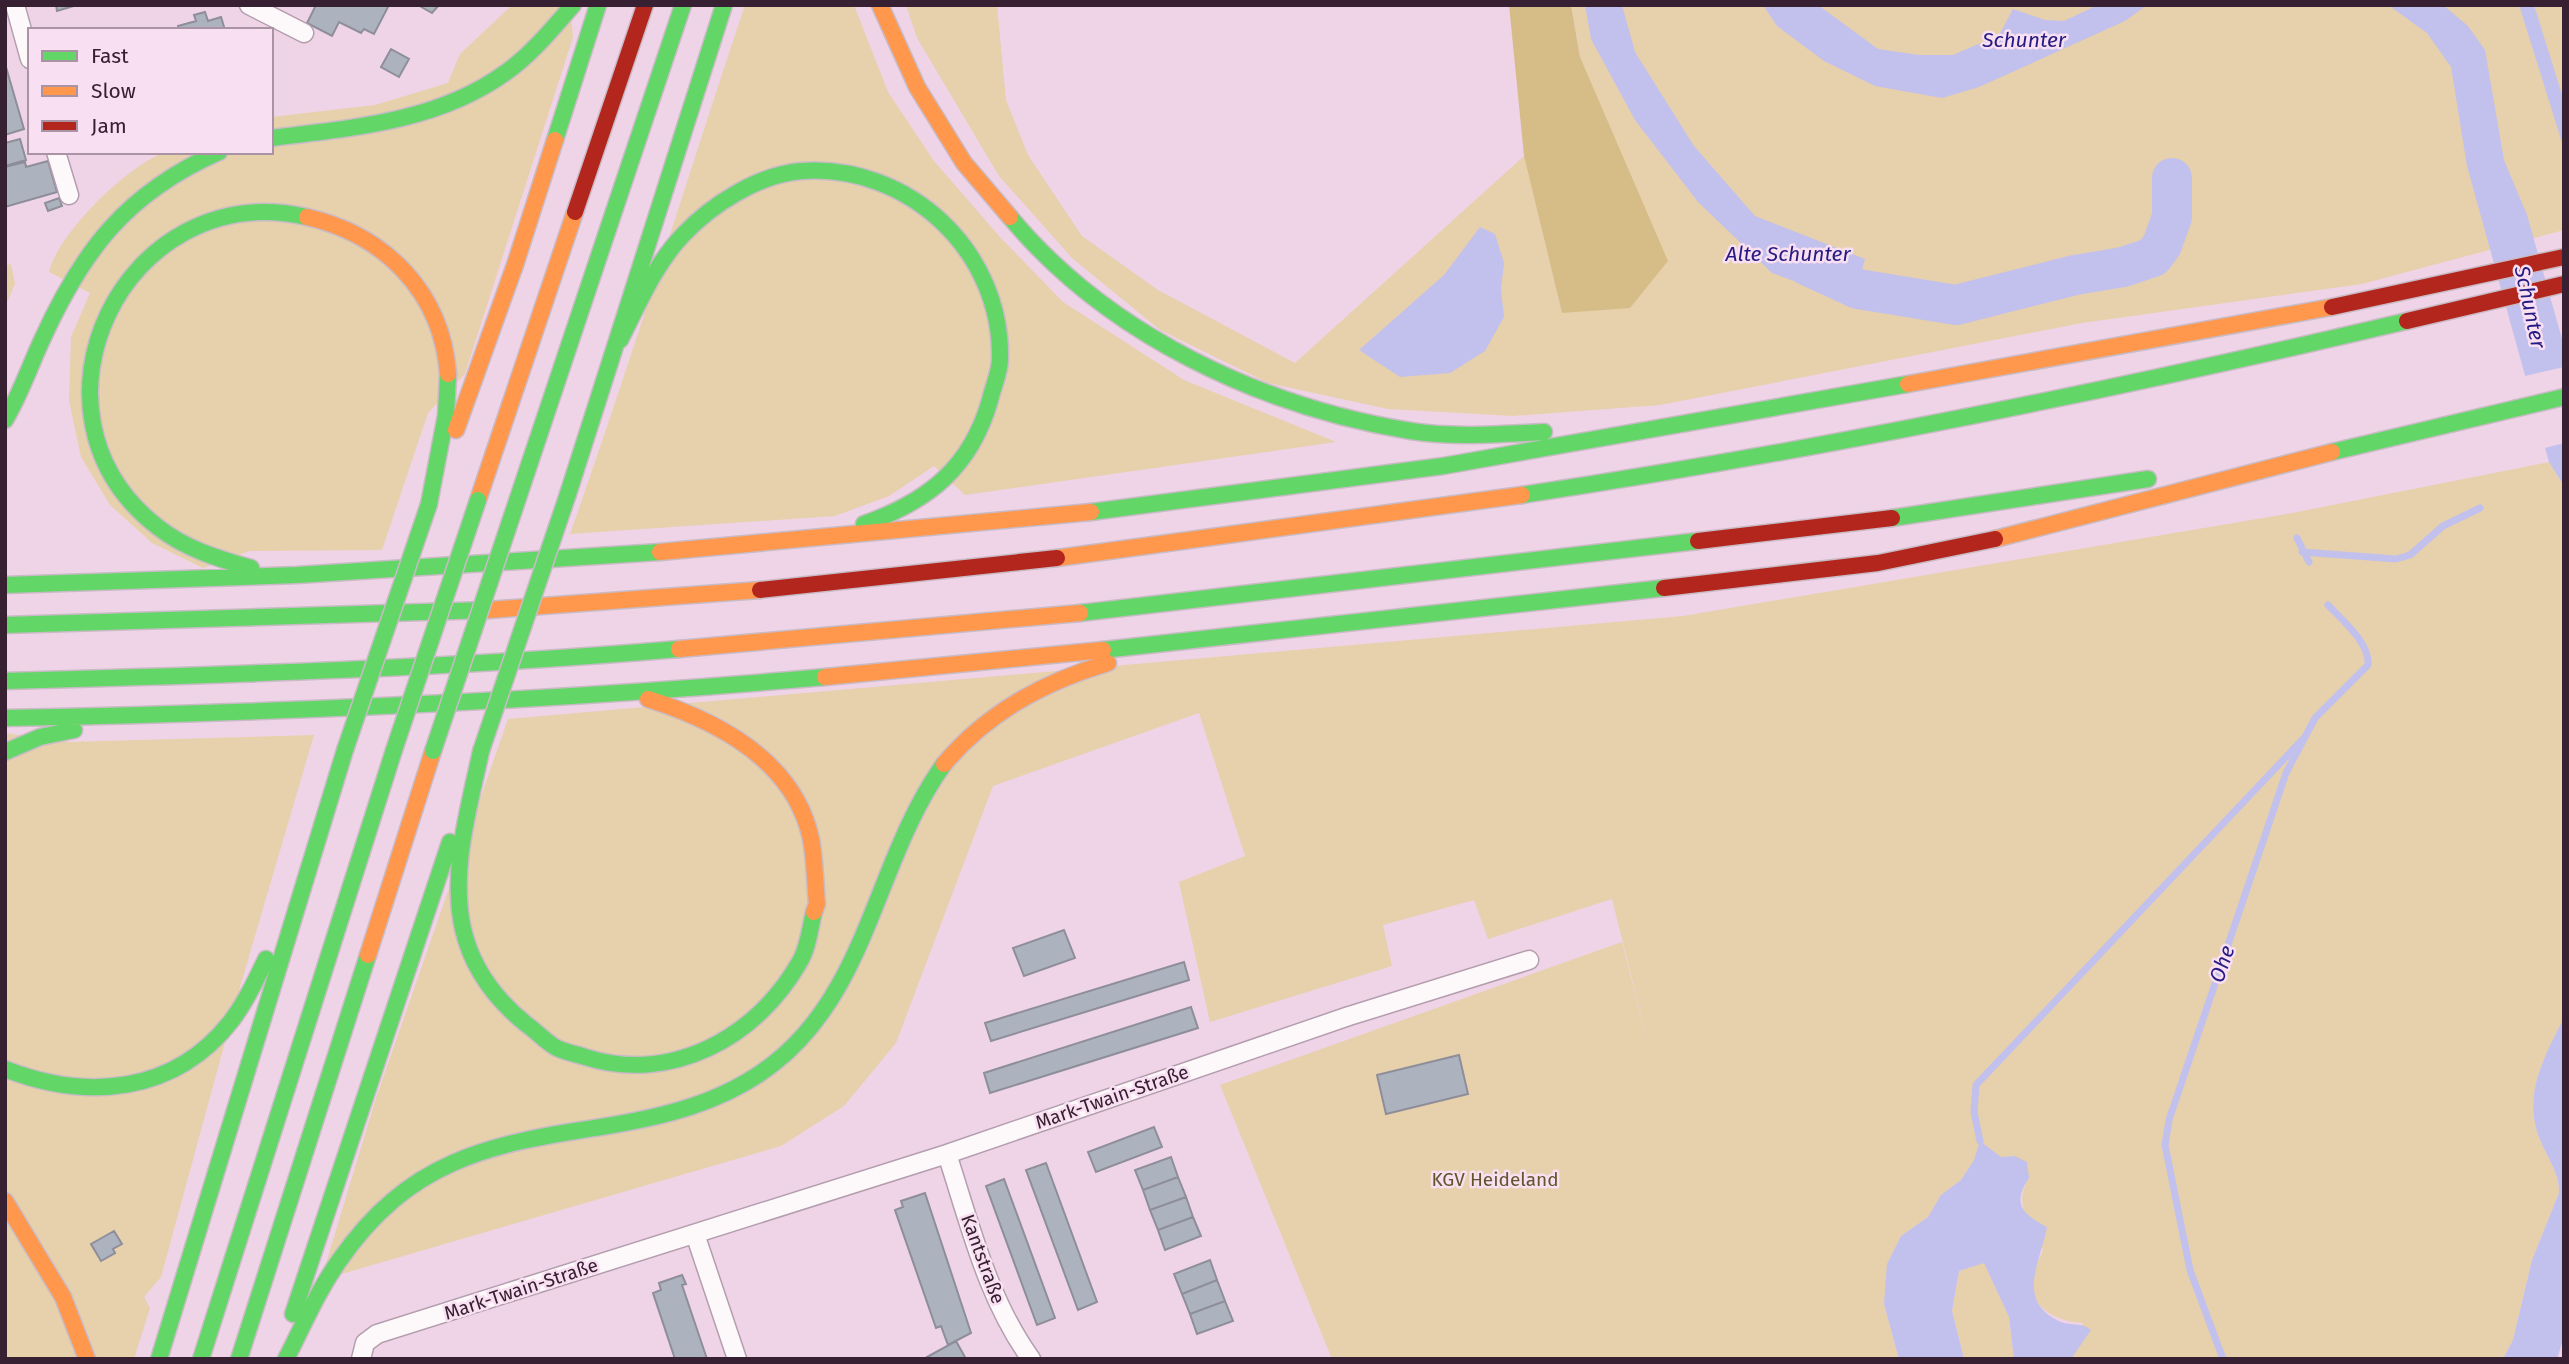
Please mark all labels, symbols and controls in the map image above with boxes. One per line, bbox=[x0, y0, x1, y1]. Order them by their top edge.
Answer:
water label: Schunter bbox=[1981, 27, 2067, 53]
legend bbox=[28, 28, 273, 154]
text: Fast bbox=[91, 43, 129, 69]
text: Slow bbox=[91, 78, 136, 104]
text: Jam bbox=[91, 113, 127, 139]
water label: Alte Schunter bbox=[1725, 241, 1851, 267]
water label: Schunter bbox=[2508, 262, 2552, 352]
water label: Ohe bbox=[2204, 942, 2240, 986]
street label: Mark-Twain-Straße bbox=[1032, 1060, 1192, 1134]
park label: KGV Heideland bbox=[1431, 1168, 1559, 1191]
street label: Kantstraße bbox=[956, 1211, 1010, 1307]
street label: Mark-Twain-Straße bbox=[441, 1253, 601, 1325]

